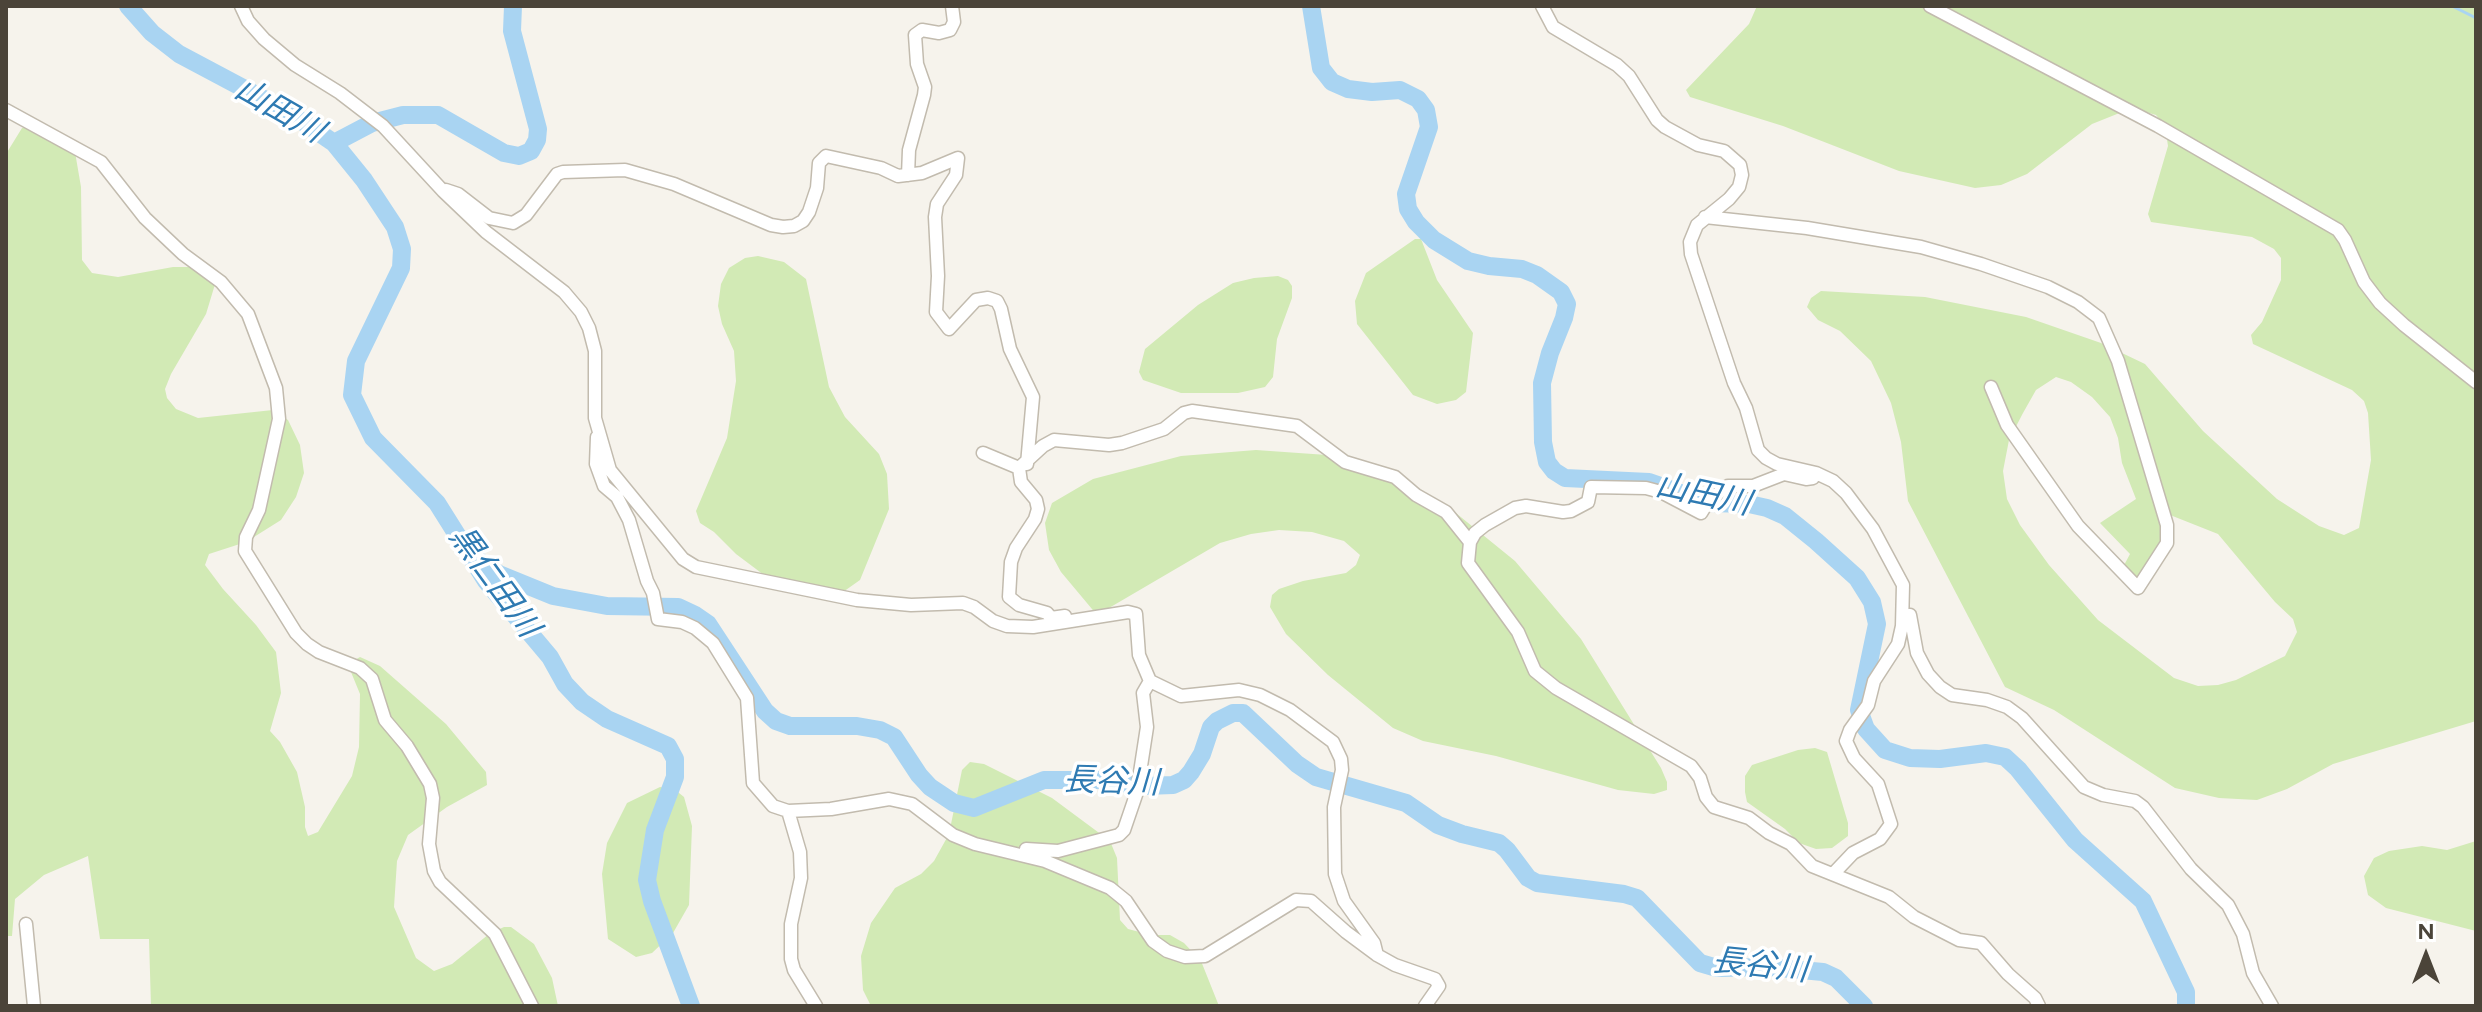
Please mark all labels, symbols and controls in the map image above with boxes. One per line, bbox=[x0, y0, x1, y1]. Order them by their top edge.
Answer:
water label: 山田川 bbox=[228, 70, 330, 152]
water label: 山田川 bbox=[1652, 466, 1754, 524]
water label: 黒仁田川 bbox=[441, 519, 547, 645]
water label: 長谷川 bbox=[1062, 761, 1160, 803]
north arrow bbox=[2386, 916, 2466, 996]
text: N bbox=[2417, 918, 2435, 945]
water label: 長谷川 bbox=[1710, 942, 1810, 990]

